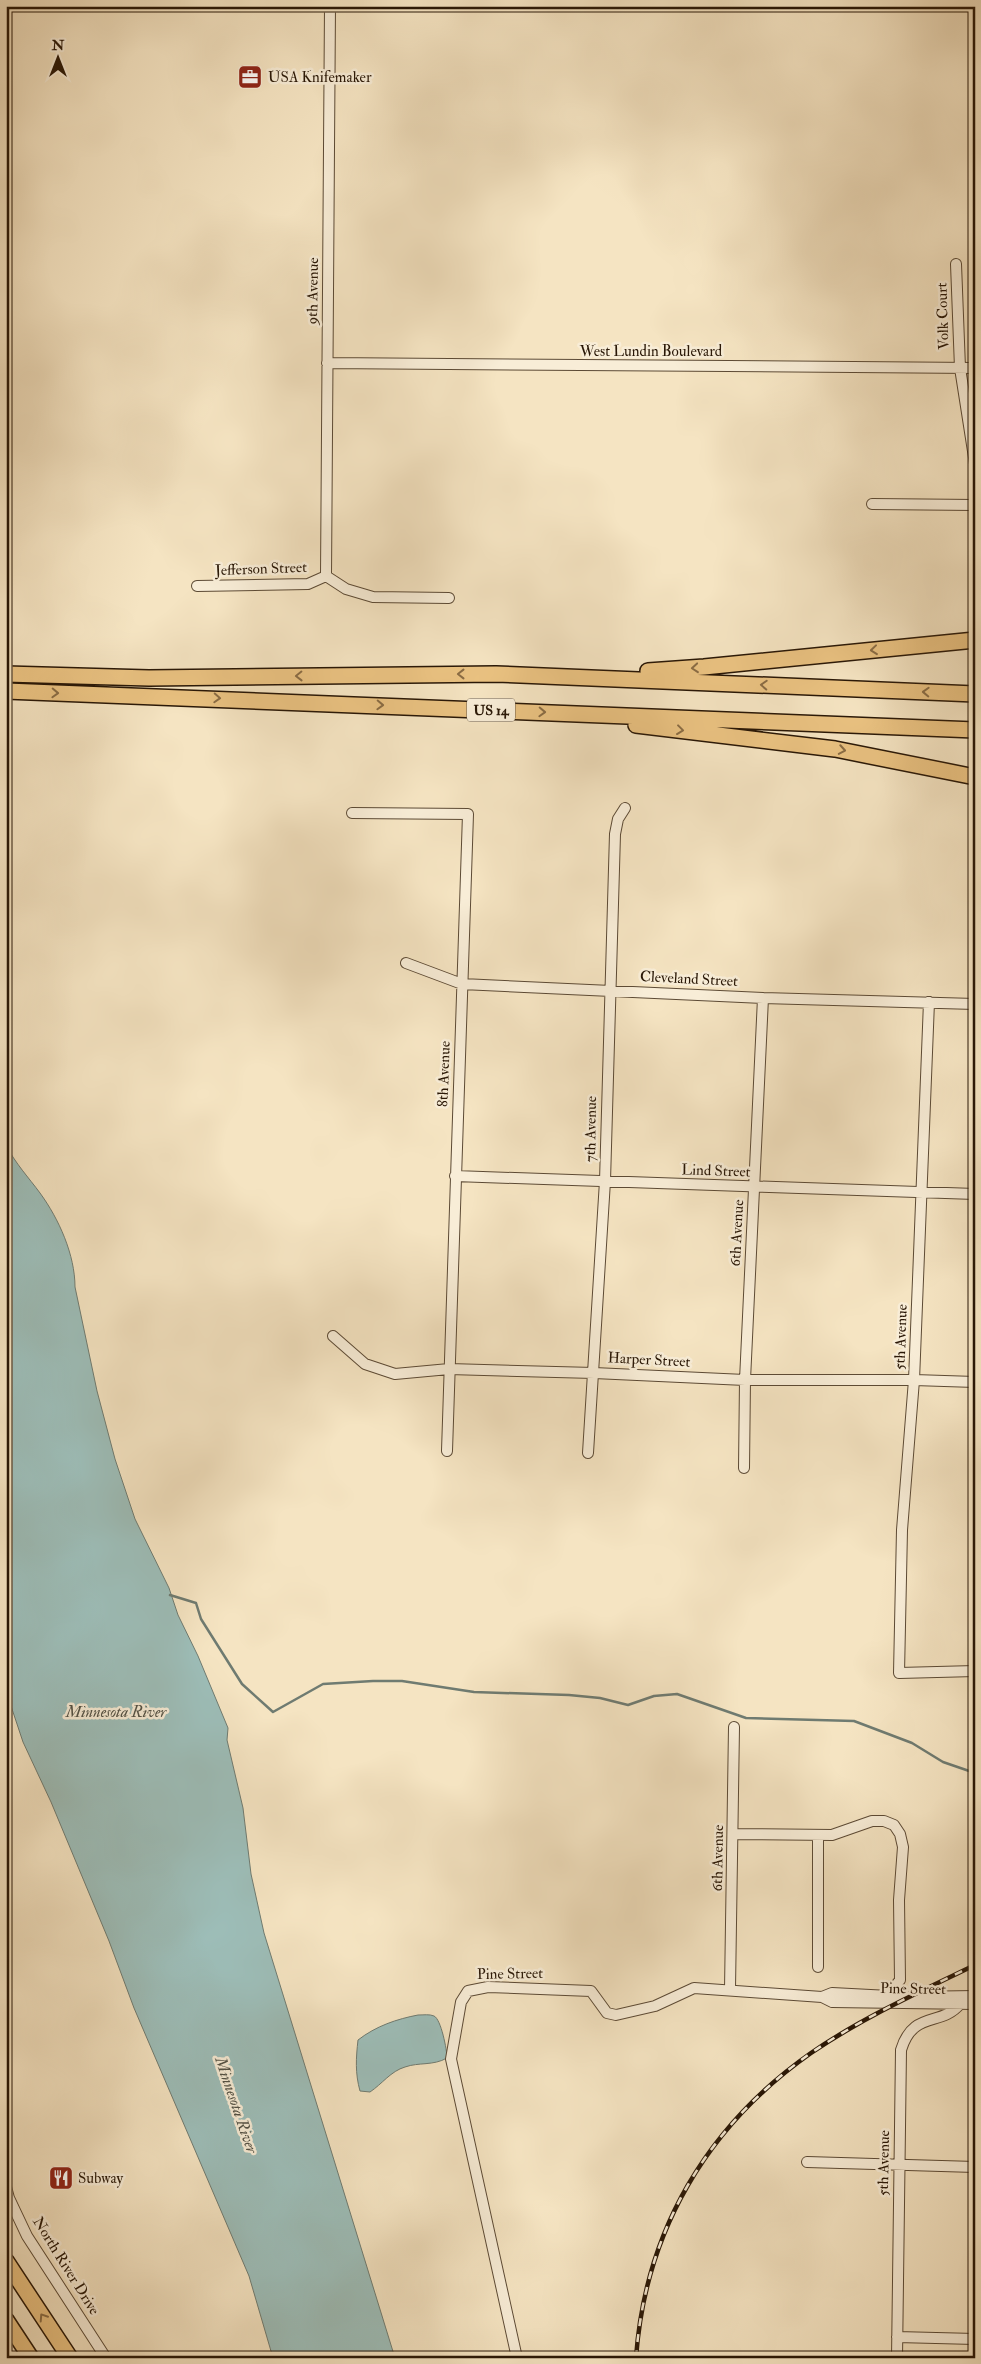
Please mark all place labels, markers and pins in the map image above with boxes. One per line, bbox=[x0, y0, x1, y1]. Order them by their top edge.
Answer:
office icon: USA Knifemaker bbox=[237, 64, 263, 90]
place label: USA Knifemaker bbox=[268, 68, 372, 87]
restaurant icon: Subway bbox=[48, 2165, 74, 2191]
place label: Subway bbox=[78, 2169, 123, 2188]

